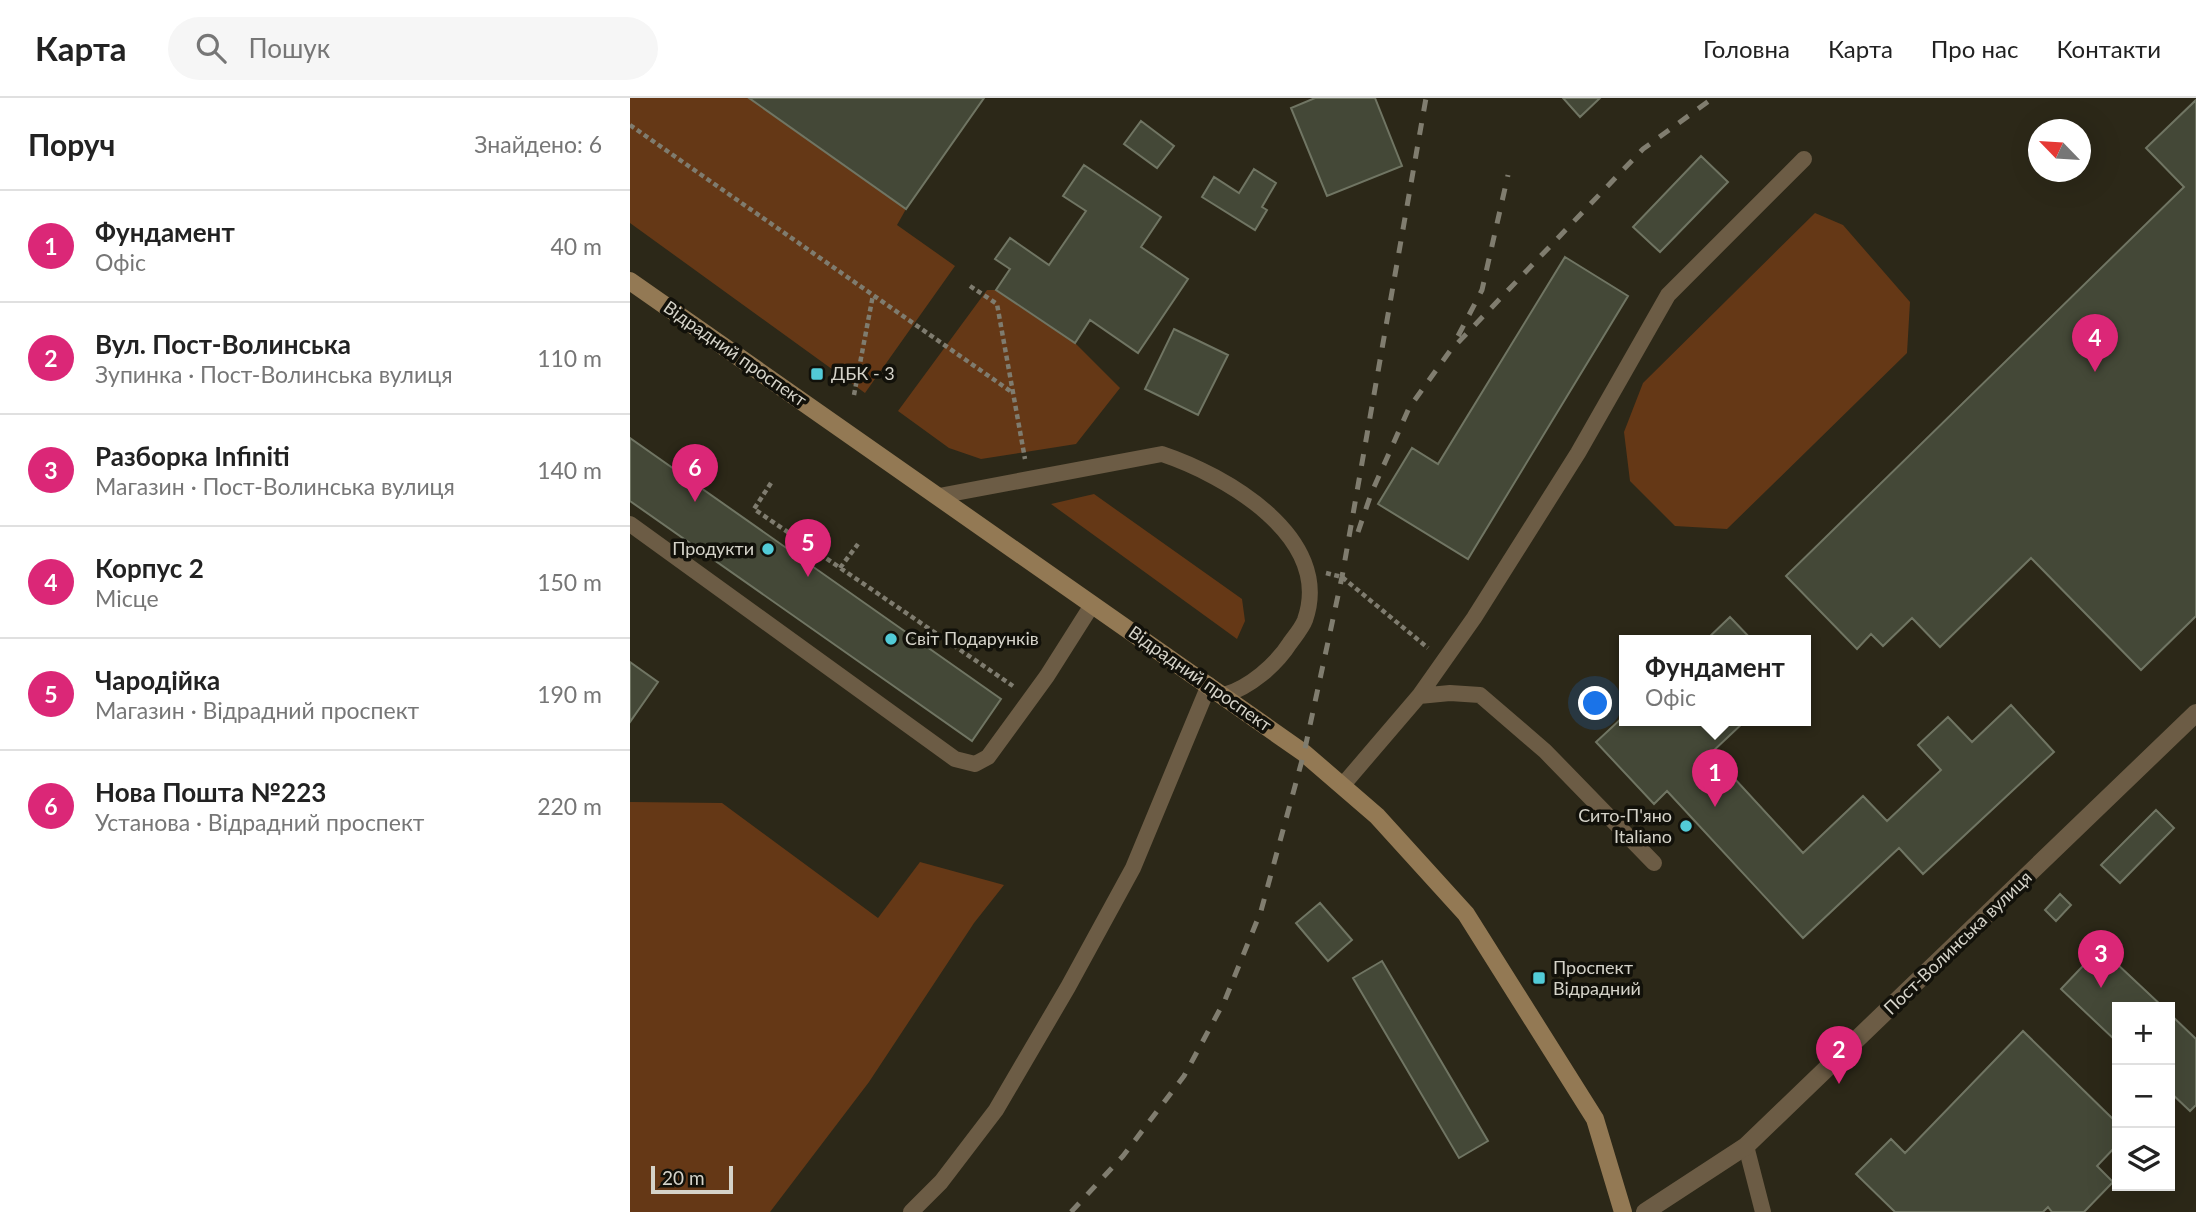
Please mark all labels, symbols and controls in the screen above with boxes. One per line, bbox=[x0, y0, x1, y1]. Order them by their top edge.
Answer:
search box bbox=[168, 17, 658, 80]
text: Карта bbox=[35, 28, 126, 68]
icon: search bbox=[192, 29, 230, 67]
text: Пошук bbox=[248, 32, 330, 64]
text: Головна bbox=[1703, 34, 1790, 63]
text: Карта bbox=[1828, 34, 1893, 63]
text: Про нас bbox=[1931, 34, 2018, 63]
text: Контакти bbox=[2056, 34, 2161, 63]
north arrow bbox=[2028, 119, 2091, 182]
text: Поруч bbox=[28, 126, 115, 162]
text: Знайдено: 6 bbox=[474, 130, 602, 158]
text: Фундамент bbox=[95, 216, 235, 248]
text: 1 bbox=[44, 232, 58, 260]
text: 40 m bbox=[551, 232, 602, 260]
text: Офіс bbox=[95, 248, 146, 276]
street label: Відрадний проспект bbox=[660, 296, 811, 411]
pin: 4 bbox=[2072, 314, 2118, 372]
text: Вул. Пост-Волинська bbox=[95, 328, 351, 360]
text: 2 bbox=[44, 344, 58, 372]
text: 110 m bbox=[537, 344, 602, 372]
text: Зупинка · Пост-Волинська вулиця bbox=[95, 360, 452, 388]
place label: ДБК - 3 bbox=[831, 362, 895, 384]
marker: ДБК - 3 bbox=[809, 366, 825, 382]
text: Разборка Infiniti bbox=[95, 440, 290, 472]
pin: 6 bbox=[672, 444, 718, 502]
text: 3 bbox=[44, 456, 58, 484]
text: 140 m bbox=[537, 456, 602, 484]
text: Магазин · Пост-Волинська вулиця bbox=[95, 472, 455, 500]
pin: 5 bbox=[785, 519, 831, 577]
place label: Продукти bbox=[672, 537, 754, 559]
marker: Продукти bbox=[760, 541, 776, 557]
text: Корпус 2 bbox=[95, 552, 204, 584]
text: 4 bbox=[44, 568, 58, 596]
text: 150 m bbox=[537, 568, 602, 596]
text: Місце bbox=[95, 584, 159, 612]
street label: Відрадний проспект bbox=[1125, 621, 1276, 736]
place label: Світ Подарунків bbox=[905, 627, 1039, 649]
marker: Світ Подарунків bbox=[883, 631, 899, 647]
popup bbox=[1619, 635, 1811, 726]
text: Фундамент bbox=[1645, 651, 1785, 683]
text: Чародійка bbox=[95, 664, 220, 696]
text: 5 bbox=[44, 680, 58, 708]
text: 190 m bbox=[537, 680, 602, 708]
text: Офіс bbox=[1645, 683, 1696, 711]
your location bbox=[1578, 686, 1612, 720]
text: Магазин · Відрадний проспект bbox=[95, 696, 419, 724]
pin: 1 bbox=[1692, 749, 1738, 807]
text: Нова Пошта №223 bbox=[95, 776, 326, 808]
text: 6 bbox=[44, 792, 58, 820]
text: 220 m bbox=[537, 792, 602, 820]
place label: Сито-П'яно Italiano bbox=[1578, 804, 1672, 847]
text: Установа · Відрадний проспект bbox=[95, 808, 425, 836]
marker: Сито-П'яно Italiano bbox=[1678, 818, 1694, 834]
street label: Пост-Волинська вулиця bbox=[1879, 866, 2036, 1019]
pin: 3 bbox=[2078, 930, 2124, 988]
place label: Проспект Відрадний bbox=[1553, 956, 1641, 999]
marker: Проспект Відрадний bbox=[1531, 970, 1547, 986]
map controls bbox=[2112, 1002, 2175, 1191]
button: + bbox=[2112, 1002, 2175, 1065]
pin: 2 bbox=[1816, 1026, 1862, 1084]
button: − bbox=[2112, 1065, 2175, 1128]
button: layers bbox=[2112, 1128, 2175, 1191]
scale bar bbox=[651, 1163, 733, 1195]
text: 20 m bbox=[662, 1166, 705, 1189]

